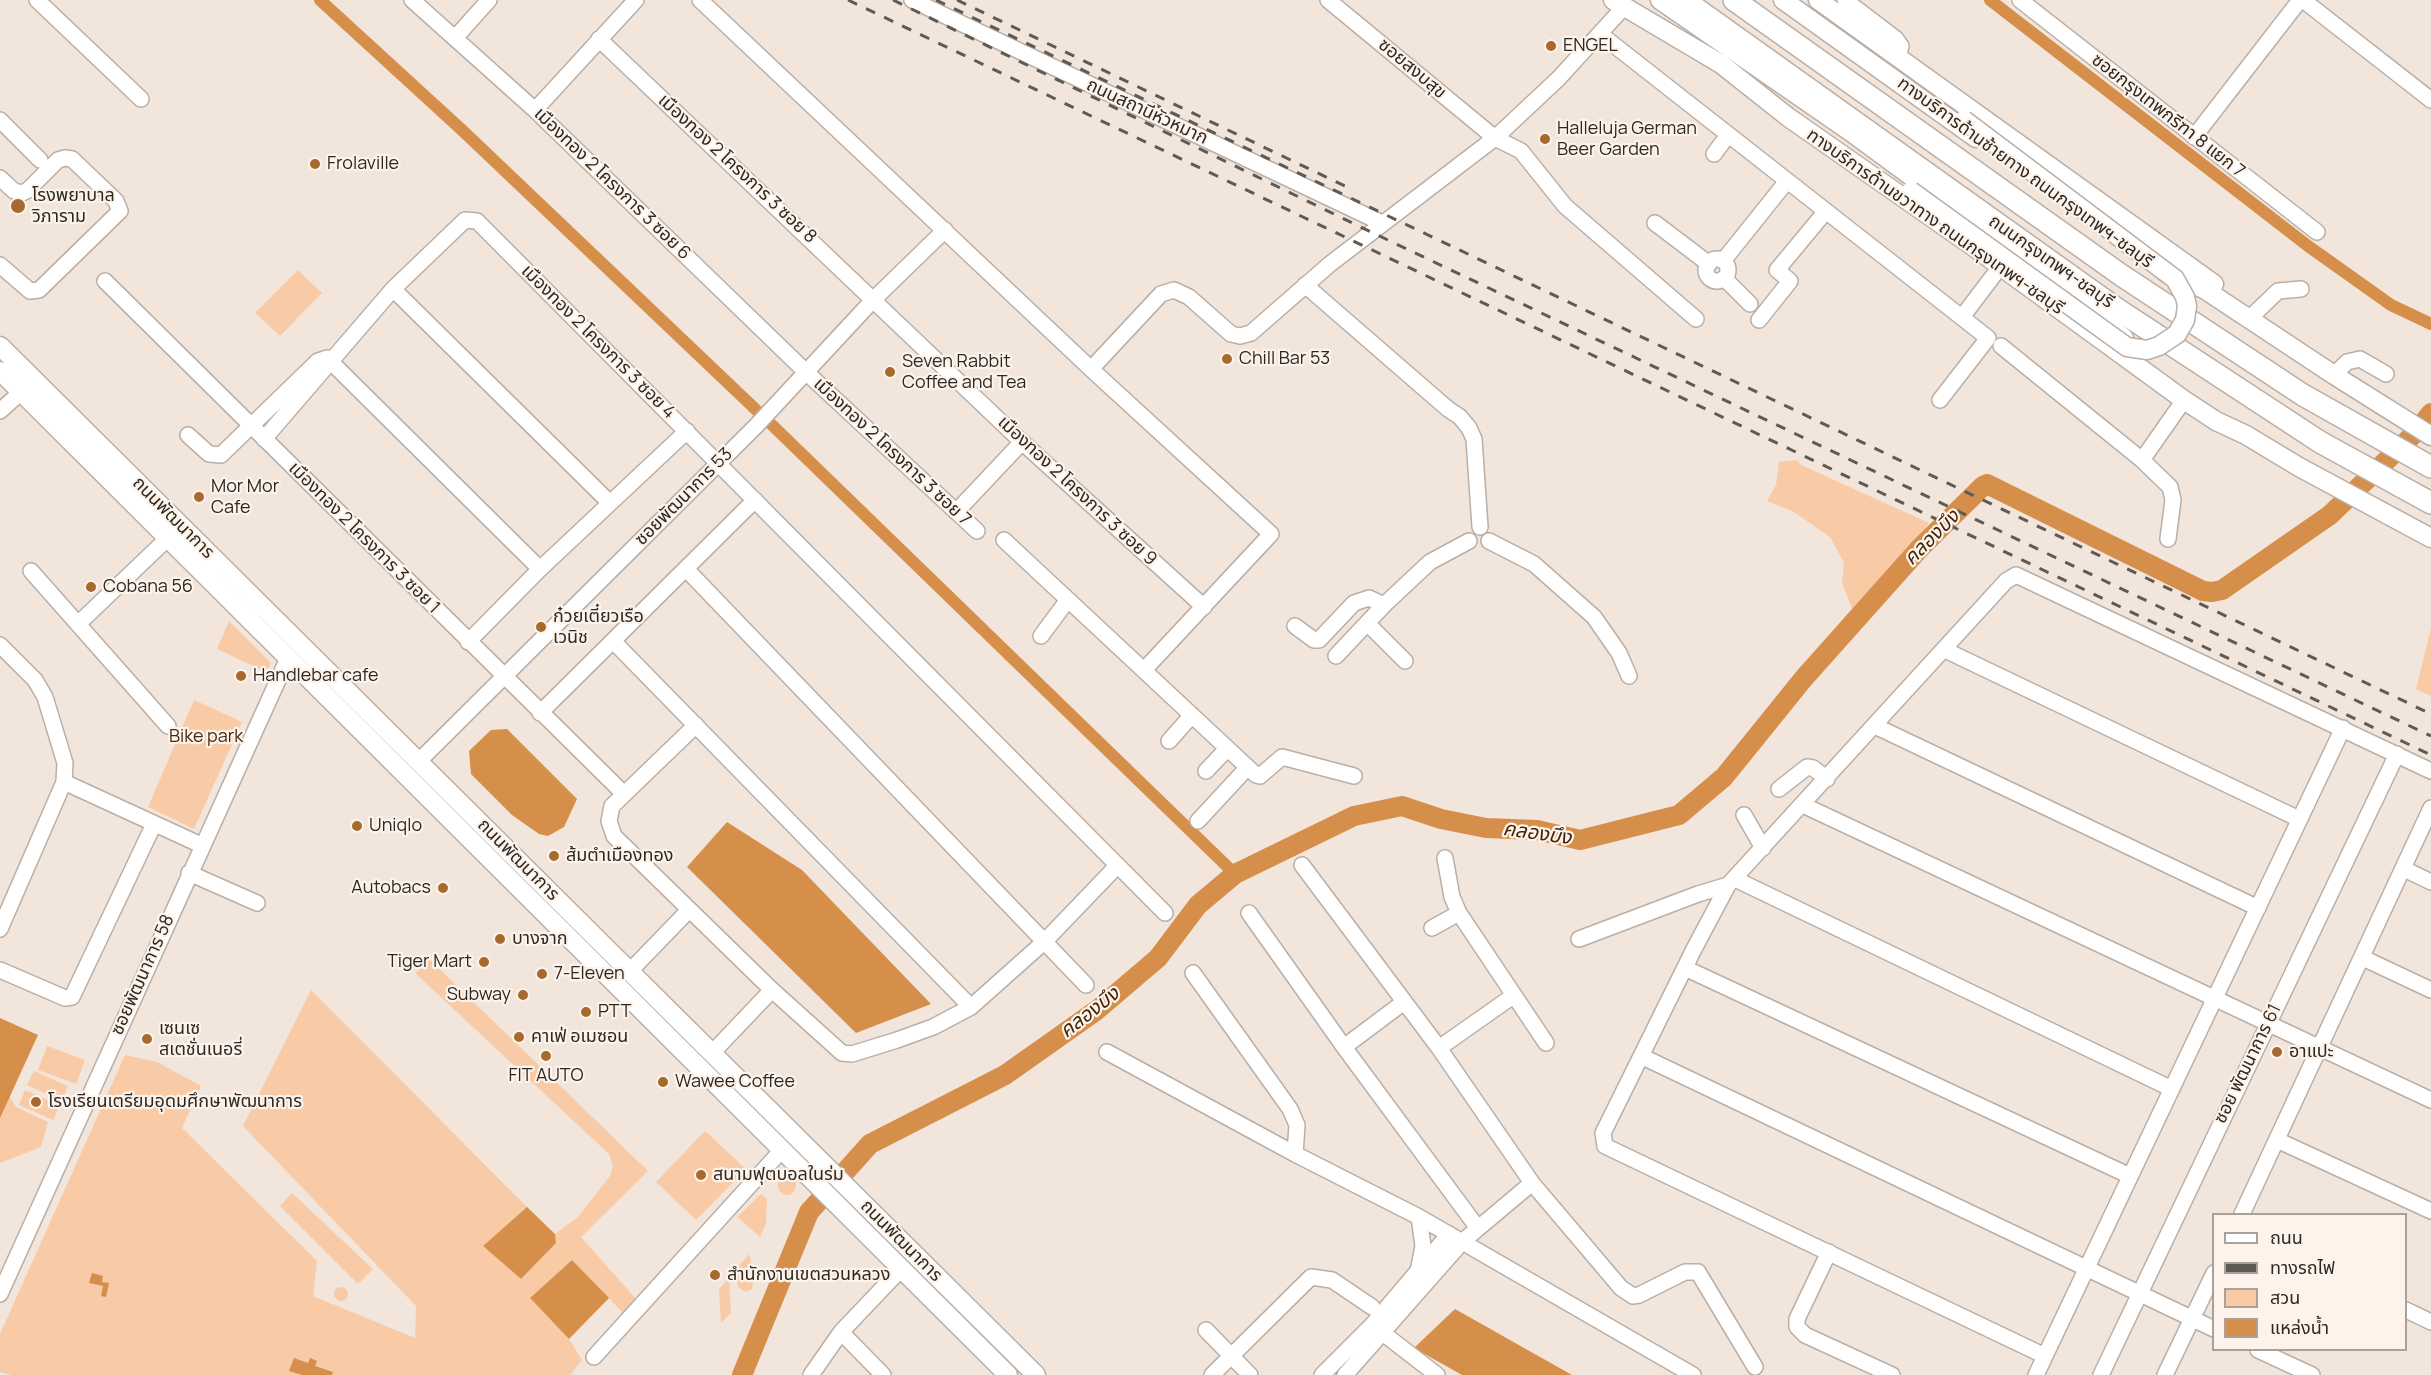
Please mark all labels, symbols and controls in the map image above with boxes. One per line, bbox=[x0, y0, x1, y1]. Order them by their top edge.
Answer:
street label: ซอยสงบสุข bbox=[1374, 34, 1450, 104]
place label: ENGEL bbox=[1563, 35, 1618, 57]
marker: ENGEL bbox=[1544, 39, 1558, 53]
street label: ซอยกรุงเทพกรีฑา 8 แยก 7 bbox=[2087, 49, 2249, 183]
street label: ทางบริการด้านซ้ายทาง ถนนกรุงเทพฯ-ชลบุรี bbox=[1893, 73, 2157, 273]
street label: ถนนสถานีหัวหมาก bbox=[1083, 74, 1211, 150]
street label: เมืองทอง 2 โครงการ 3 ซอย 8 bbox=[653, 90, 821, 248]
street label: เมืองทอง 2 โครงการ 3 ซอย 6 bbox=[529, 103, 695, 265]
place label: Halleluja German Beer Garden bbox=[1557, 118, 1697, 160]
street label: ทางบริการด้านขวาทาง ถนนกรุงเทพฯ-ชลบุรี bbox=[1802, 124, 2068, 320]
marker: Halleluja German Beer Garden bbox=[1538, 132, 1552, 146]
place label: Frolaville bbox=[327, 153, 399, 175]
marker: Frolaville bbox=[308, 157, 322, 171]
place label: โรงพยาบาล วิภาราม bbox=[32, 185, 115, 228]
marker: โรงพยาบาล วิภาราม bbox=[9, 197, 27, 215]
street label: ถนนกรุงเทพฯ-ชลบุรี bbox=[1984, 211, 2118, 313]
street label: เมืองทอง 2 โครงการ 3 ซอย 4 bbox=[516, 260, 680, 424]
place label: Chill Bar 53 bbox=[1239, 348, 1330, 370]
place label: Seven Rabbit Coffee and Tea bbox=[902, 351, 1026, 394]
marker: Chill Bar 53 bbox=[1220, 352, 1234, 366]
marker: Seven Rabbit Coffee and Tea bbox=[883, 365, 897, 379]
street label: เมืองทอง 2 โครงการ 3 ซอย 7 bbox=[809, 373, 975, 531]
street label: เมืองทอง 2 โครงการ 3 ซอย 9 bbox=[993, 412, 1161, 570]
street label: ซอยพัฒนาการ 53 bbox=[631, 444, 737, 550]
street label: เมืองทอง 2 โครงการ 3 ซอย 1 bbox=[284, 458, 444, 618]
street label: ถนนพัฒนาการ bbox=[128, 473, 218, 563]
place label: Mor Mor Cafe bbox=[211, 476, 279, 518]
marker: Mor Mor Cafe bbox=[192, 490, 206, 504]
water label: คลองบึง bbox=[1899, 505, 1965, 571]
place label: Cobana 56 bbox=[103, 576, 193, 598]
marker: Cobana 56 bbox=[84, 580, 98, 594]
place label: ก๋วยเตี๋ยวเรือ เวนิช bbox=[553, 606, 644, 648]
marker: ก๋วยเตี๋ยวเรือ เวนิช bbox=[534, 620, 548, 634]
place label: Handlebar cafe bbox=[253, 665, 379, 687]
marker: Handlebar cafe bbox=[234, 669, 248, 683]
park label: Bike park bbox=[169, 726, 243, 748]
place label: Uniqlo bbox=[369, 815, 422, 837]
street label: ถนนพัฒนาการ bbox=[473, 815, 563, 905]
water label: คลองบึง bbox=[1501, 817, 1573, 851]
marker: Uniqlo bbox=[350, 819, 364, 833]
place label: ส้มตำเมืองทอง bbox=[566, 845, 673, 867]
marker: ส้มตำเมืองทอง bbox=[547, 849, 561, 863]
place label: Autobacs bbox=[351, 877, 431, 899]
marker: Autobacs bbox=[436, 881, 450, 895]
street label: ซอยพัฒนาการ 58 bbox=[107, 911, 179, 1039]
place label: บางจาก bbox=[512, 928, 568, 950]
marker: บางจาก bbox=[493, 932, 507, 946]
place label: Tiger Mart bbox=[387, 951, 472, 973]
marker: Tiger Mart bbox=[477, 955, 491, 969]
place label: 7-Eleven bbox=[554, 963, 625, 985]
marker: 7-Eleven bbox=[535, 967, 549, 981]
water label: คลองบึง bbox=[1056, 982, 1124, 1044]
place label: Subway bbox=[447, 984, 511, 1006]
marker: Subway bbox=[516, 988, 530, 1002]
place label: PTT bbox=[598, 1001, 631, 1023]
street label: ซอย พัฒนาการ 61 bbox=[2210, 1001, 2286, 1127]
marker: PTT bbox=[579, 1005, 593, 1019]
place label: เซนเซ สเตชั่นเนอรี่ bbox=[159, 1018, 242, 1060]
place label: คาเฟ่ อเมซอน bbox=[531, 1026, 628, 1048]
marker: คาเฟ่ อเมซอน bbox=[512, 1030, 526, 1044]
marker: เซนเซ สเตชั่นเนอรี่ bbox=[140, 1032, 154, 1046]
place label: อาแปะ bbox=[2289, 1041, 2334, 1063]
marker: อาแปะ bbox=[2270, 1045, 2284, 1059]
marker: FIT AUTO bbox=[539, 1049, 553, 1063]
place label: FIT AUTO bbox=[508, 1065, 584, 1087]
place label: Wawee Coffee bbox=[675, 1071, 795, 1093]
marker: Wawee Coffee bbox=[656, 1075, 670, 1089]
place label: โรงเรียนเตรียมอุดมศึกษาพัฒนาการ bbox=[48, 1091, 302, 1113]
marker: โรงเรียนเตรียมอุดมศึกษาพัฒนาการ bbox=[29, 1095, 43, 1109]
place label: สนามฟุตบอลในร่ม bbox=[713, 1164, 844, 1186]
marker: สนามฟุตบอลในร่ม bbox=[694, 1168, 708, 1182]
street label: ถนนพัฒนาการ bbox=[856, 1196, 946, 1286]
legend bbox=[2212, 1213, 2407, 1351]
text: ถนน bbox=[2270, 1225, 2303, 1249]
text: ทางรถไฟ bbox=[2270, 1255, 2335, 1279]
place label: สำนักงานเขตสวนหลวง bbox=[727, 1264, 890, 1286]
marker: สำนักงานเขตสวนหลวง bbox=[708, 1268, 722, 1282]
text: สวน bbox=[2270, 1285, 2300, 1309]
text: แหล่งน้ำ bbox=[2270, 1315, 2329, 1339]

